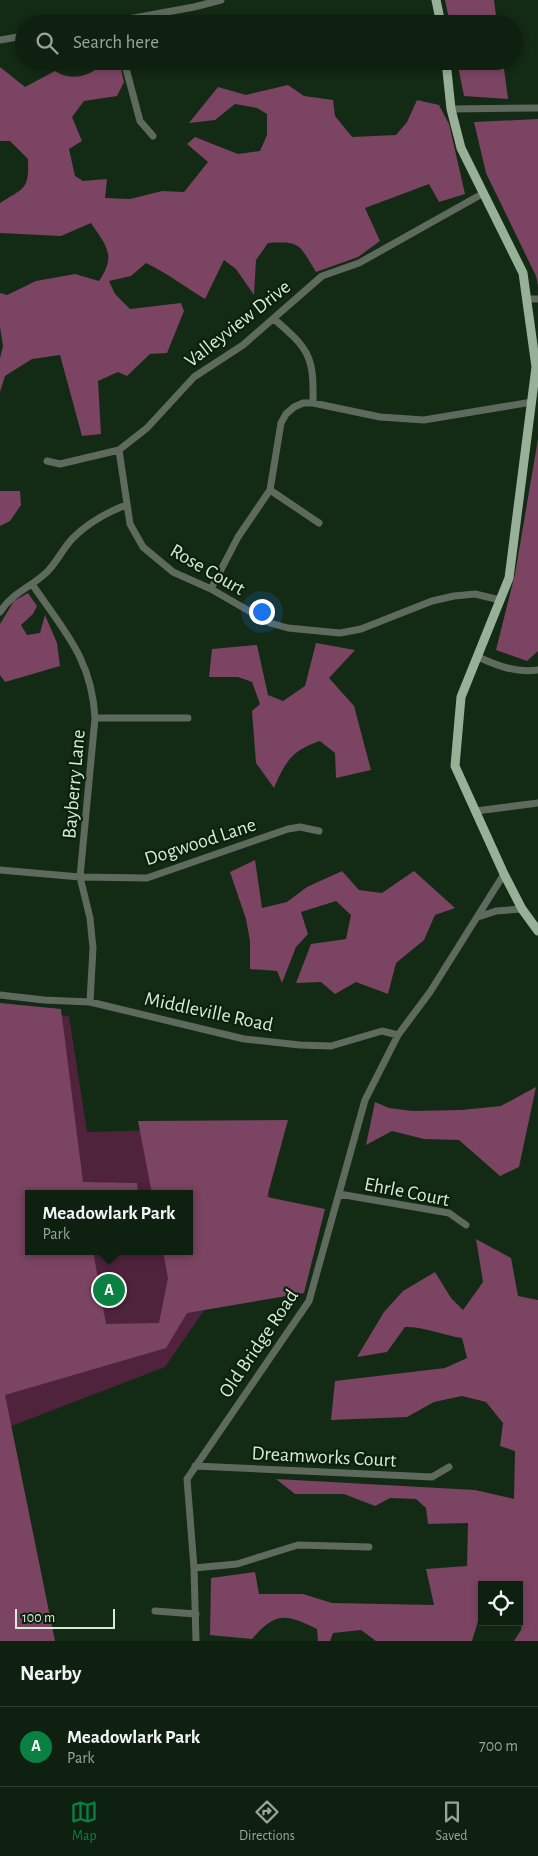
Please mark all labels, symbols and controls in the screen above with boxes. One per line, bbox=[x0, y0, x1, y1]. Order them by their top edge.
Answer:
search box bbox=[15, 15, 523, 70]
icon: search bbox=[33, 29, 61, 57]
text: Search here bbox=[73, 33, 159, 52]
street label: Valleyview Drive bbox=[181, 277, 294, 371]
street label: Rose Court bbox=[167, 541, 249, 600]
your location bbox=[249, 599, 275, 625]
street label: Bayberry Lane bbox=[59, 729, 89, 840]
street label: Dogwood Lane bbox=[142, 815, 259, 869]
street label: Middleville Road bbox=[143, 989, 275, 1035]
street label: Ehrle Court bbox=[362, 1174, 452, 1210]
popup bbox=[25, 1190, 193, 1255]
text: Meadowlark Park bbox=[42, 1204, 176, 1223]
text: Park bbox=[42, 1226, 70, 1242]
pin: A bbox=[93, 1271, 125, 1309]
street label: Old Bridge Road bbox=[215, 1286, 302, 1401]
street label: Dreamworks Court bbox=[251, 1443, 397, 1471]
map controls bbox=[478, 1581, 523, 1626]
button: locate bbox=[478, 1581, 523, 1626]
scale bar bbox=[15, 1606, 115, 1629]
text: 100 m bbox=[22, 1611, 55, 1625]
text: Nearby bbox=[20, 1663, 81, 1684]
text: Meadowlark Park bbox=[67, 1728, 200, 1747]
text: A bbox=[31, 1738, 41, 1754]
text: 700 m bbox=[479, 1738, 518, 1754]
text: Park bbox=[67, 1750, 95, 1766]
tab: Map bbox=[70, 1798, 98, 1845]
tab: Directions bbox=[239, 1798, 295, 1845]
tab: Saved bbox=[436, 1798, 468, 1845]

